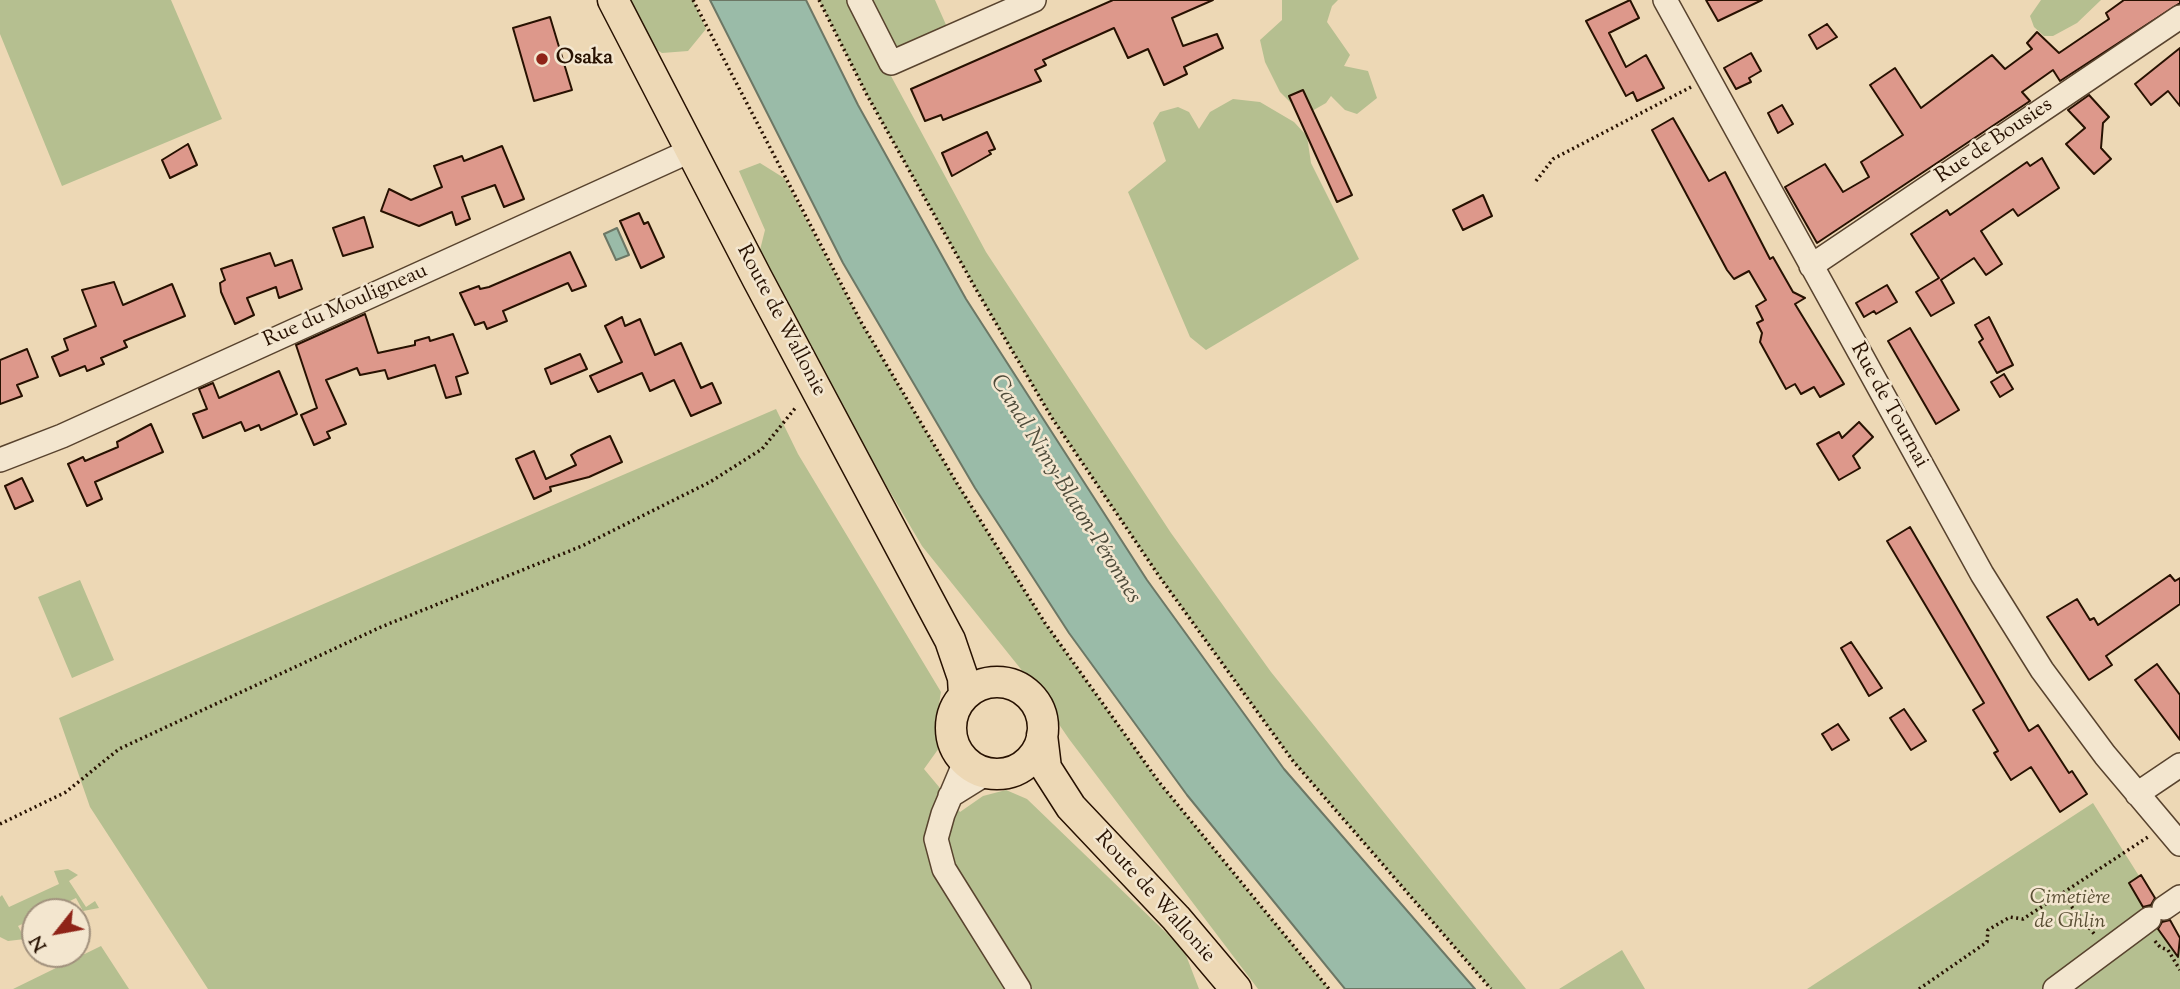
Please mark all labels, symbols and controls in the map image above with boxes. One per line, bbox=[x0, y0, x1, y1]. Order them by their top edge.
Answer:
place label: Osaka bbox=[556, 46, 613, 72]
marker: Osaka bbox=[534, 51, 550, 67]
street label: Rue de Bousies bbox=[1932, 94, 2058, 190]
street label: Route de Wallonie bbox=[729, 241, 831, 401]
street label: Rue du Mouligneau bbox=[260, 259, 432, 355]
street label: Rue de Tournai bbox=[1843, 339, 1933, 473]
water label: Canal Nimy-Blaton-Péronnes bbox=[982, 371, 1146, 609]
street label: Route de Wallonie bbox=[1088, 827, 1220, 969]
park label: Cimetière de Ghlin bbox=[2030, 886, 2110, 936]
north arrow bbox=[21, 898, 91, 968]
text: N bbox=[24, 930, 55, 957]

